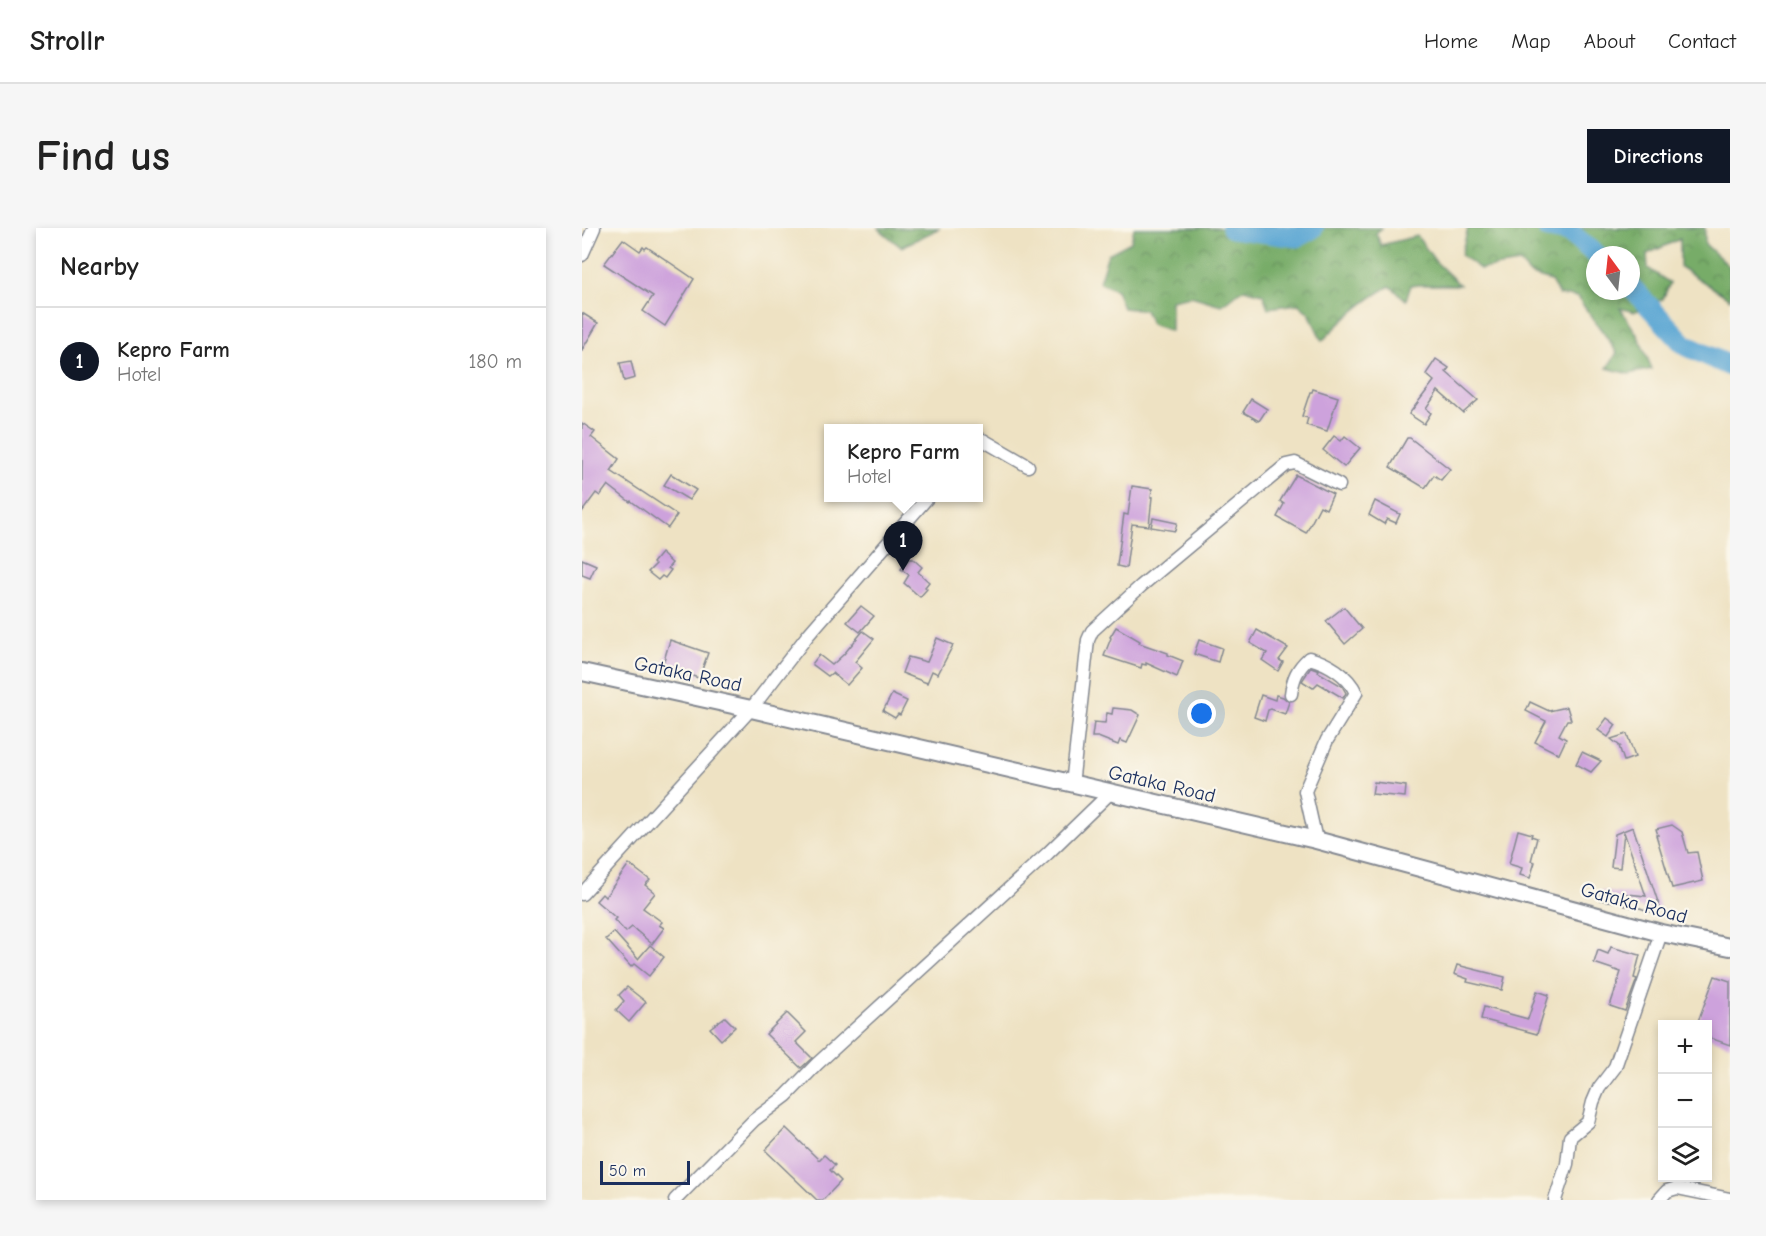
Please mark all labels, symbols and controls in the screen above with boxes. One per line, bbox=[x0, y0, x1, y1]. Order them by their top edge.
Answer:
text: Strollr bbox=[30, 25, 104, 57]
text: Home bbox=[1424, 29, 1478, 53]
text: Map bbox=[1511, 29, 1551, 53]
text: About bbox=[1584, 29, 1635, 53]
text: Contact bbox=[1668, 29, 1736, 53]
button: Directions bbox=[1587, 129, 1730, 183]
text: Find us bbox=[36, 132, 170, 181]
north arrow bbox=[1586, 246, 1640, 300]
text: Nearby bbox=[60, 252, 139, 282]
text: Kepro Farm bbox=[117, 337, 230, 363]
text: 1 bbox=[76, 350, 83, 373]
text: 180 m bbox=[468, 350, 522, 373]
text: Hotel bbox=[117, 363, 161, 386]
popup bbox=[824, 424, 983, 502]
text: Kepro Farm bbox=[847, 439, 960, 465]
text: Hotel bbox=[847, 465, 892, 488]
pin: 1 bbox=[884, 522, 922, 571]
street label: Gataka Road bbox=[632, 651, 744, 697]
your location bbox=[1187, 699, 1216, 728]
street label: Gataka Road bbox=[1106, 760, 1218, 808]
street label: Gataka Road bbox=[1578, 878, 1690, 928]
map controls bbox=[1658, 1020, 1712, 1182]
button: + bbox=[1658, 1020, 1712, 1074]
button: − bbox=[1658, 1074, 1712, 1128]
button: layers bbox=[1658, 1128, 1712, 1182]
scale bar bbox=[600, 1158, 690, 1186]
text: 50 m bbox=[609, 1162, 646, 1180]

